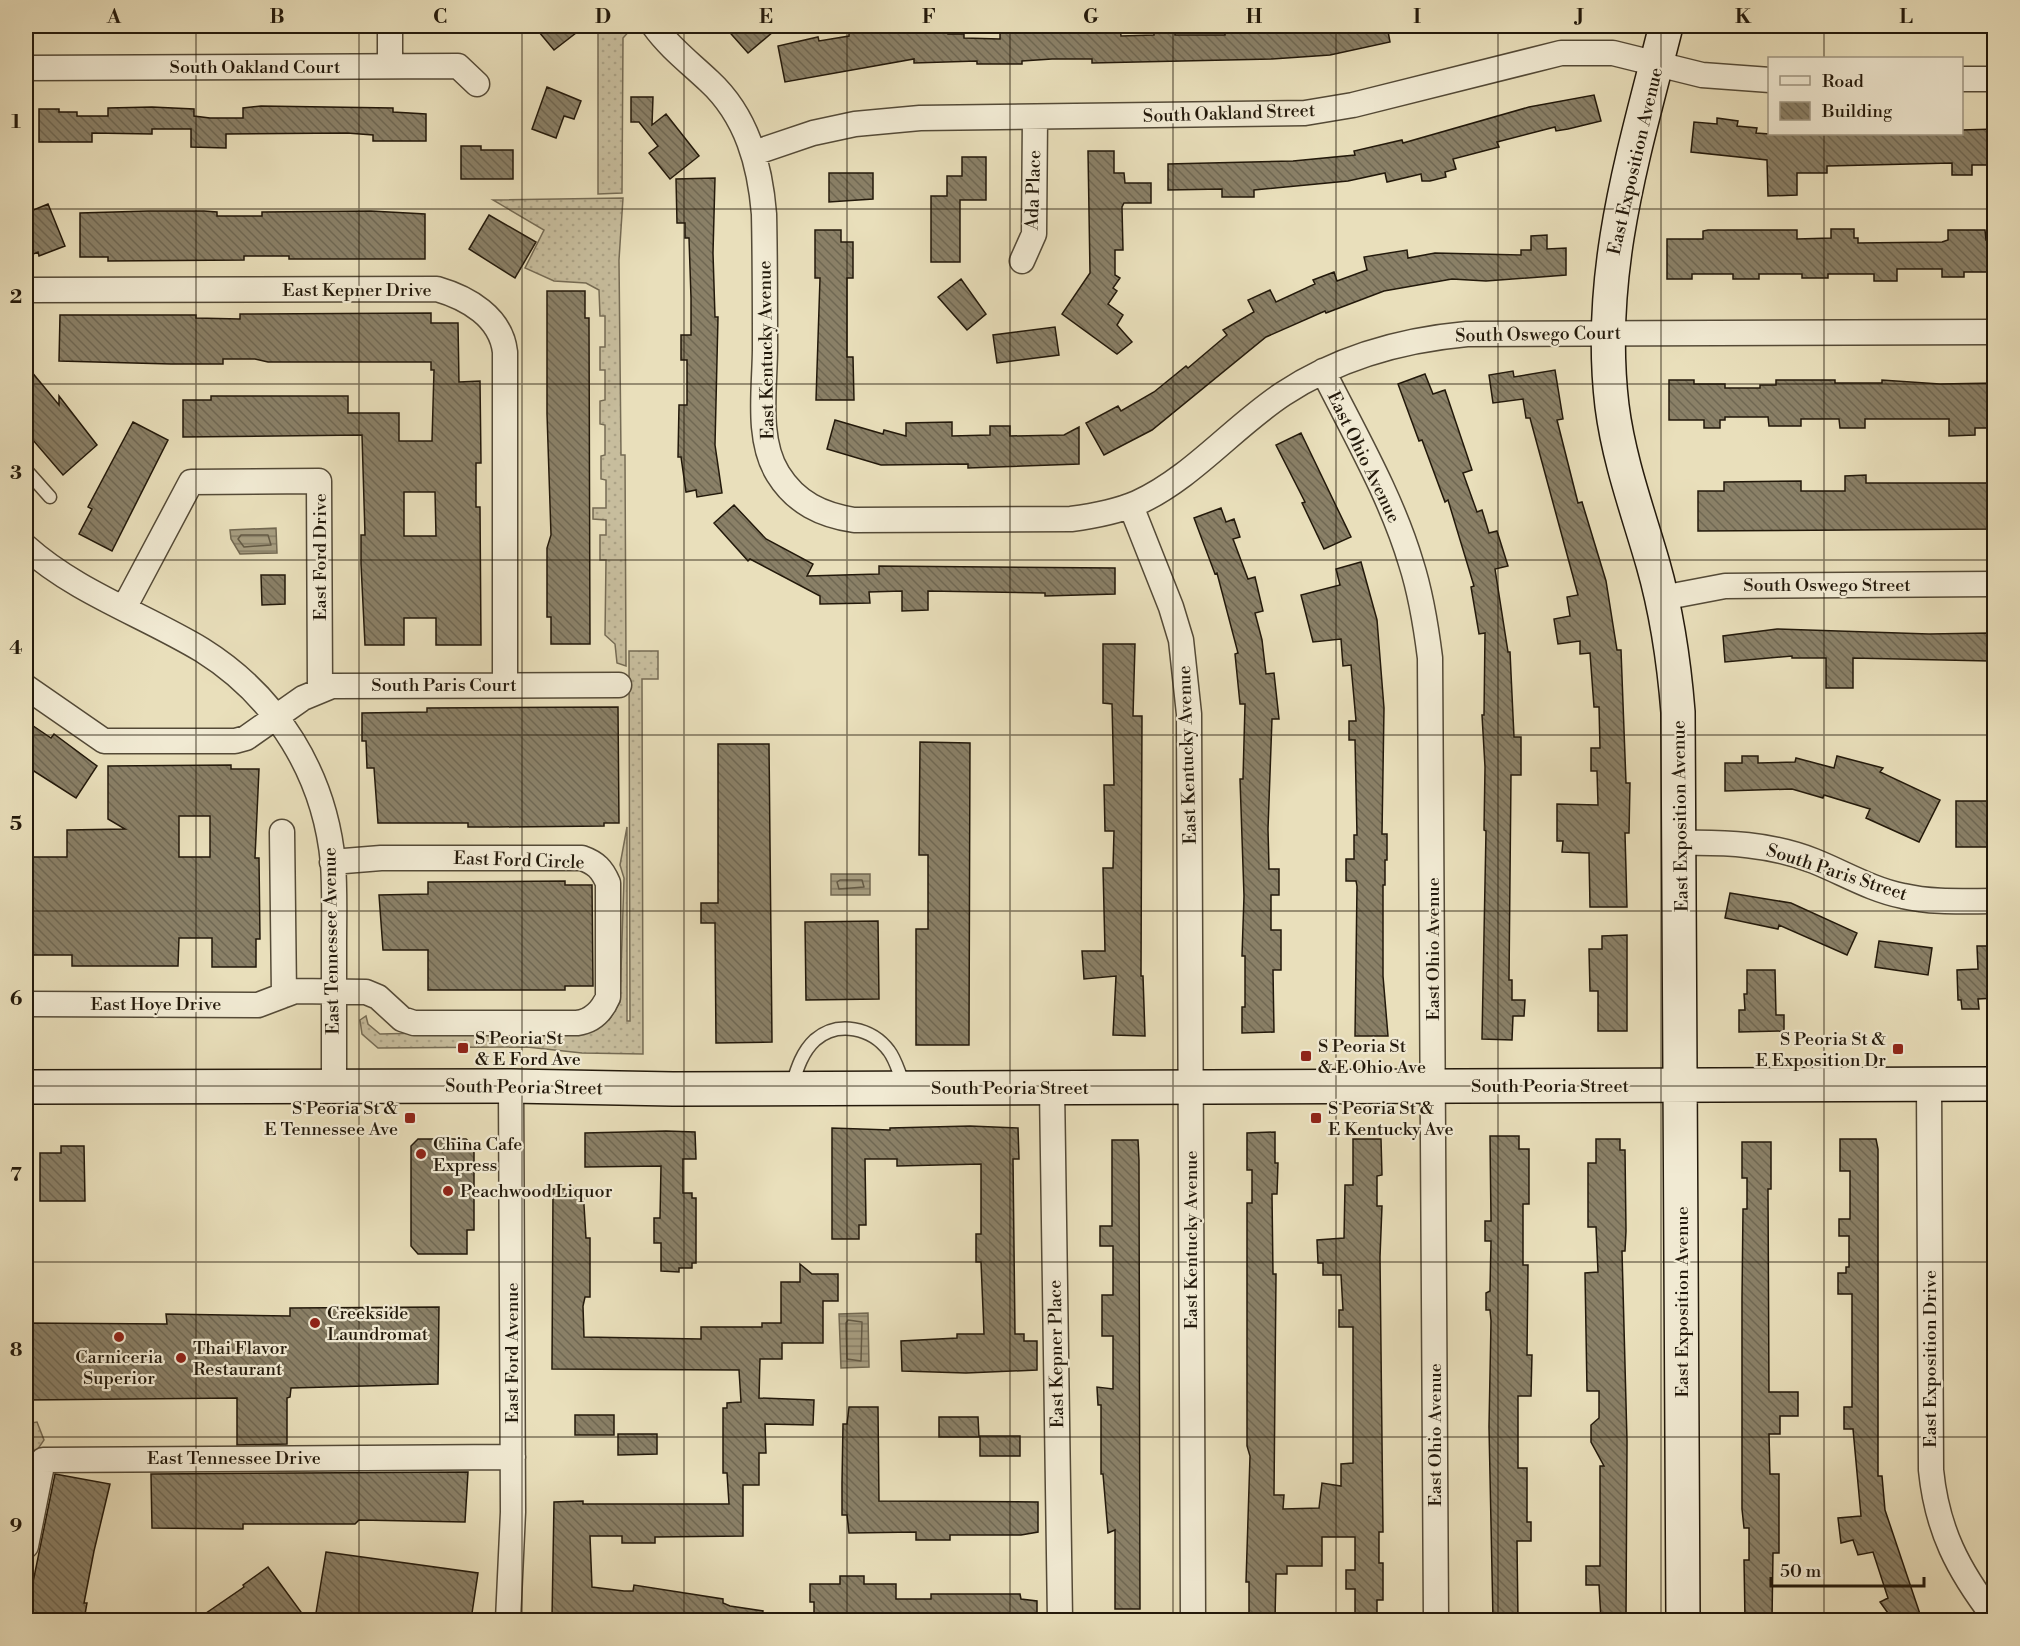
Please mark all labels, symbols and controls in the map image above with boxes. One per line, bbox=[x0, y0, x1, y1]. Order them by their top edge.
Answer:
text: A bbox=[106, 5, 122, 30]
text: B bbox=[269, 5, 285, 30]
text: C bbox=[433, 5, 447, 30]
text: D bbox=[595, 5, 611, 30]
text: E bbox=[759, 5, 773, 30]
text: F bbox=[922, 5, 936, 30]
text: G bbox=[1083, 5, 1099, 30]
text: H bbox=[1246, 5, 1263, 30]
text: I bbox=[1413, 5, 1421, 30]
text: J bbox=[1573, 5, 1584, 30]
text: K bbox=[1735, 5, 1752, 30]
text: L bbox=[1899, 5, 1913, 30]
street label: South Oakland Court bbox=[170, 56, 341, 79]
legend bbox=[1768, 57, 1963, 135]
street label: East Exposition Avenue bbox=[1603, 65, 1668, 257]
text: Road bbox=[1822, 70, 1865, 93]
street label: South Oakland Street bbox=[1143, 99, 1316, 128]
text: Building bbox=[1821, 100, 1893, 123]
text: 1 bbox=[11, 110, 21, 135]
street label: Ada Place bbox=[1021, 150, 1046, 231]
street label: East Kentucky Avenue bbox=[753, 260, 780, 440]
street label: East Kepner Drive bbox=[282, 279, 432, 302]
text: 2 bbox=[10, 285, 22, 310]
street label: South Oswego Court bbox=[1455, 322, 1622, 347]
street label: East Ohio Avenue bbox=[1322, 388, 1405, 527]
text: 3 bbox=[10, 461, 22, 486]
street label: East Ford Drive bbox=[309, 493, 332, 621]
street label: South Oswego Street bbox=[1743, 574, 1911, 597]
text: 4 bbox=[9, 636, 23, 661]
street label: East Kentucky Avenue bbox=[1173, 665, 1202, 845]
street label: South Paris Court bbox=[371, 674, 517, 697]
street label: East Exposition Avenue bbox=[1667, 720, 1694, 912]
text: 5 bbox=[10, 812, 22, 837]
street label: South Paris Street bbox=[1763, 839, 1911, 906]
street label: East Tennessee Avenue bbox=[318, 847, 345, 1035]
street label: East Ford Circle bbox=[453, 847, 585, 874]
street label: East Ohio Avenue bbox=[1422, 877, 1445, 1021]
text: 6 bbox=[10, 987, 23, 1012]
street label: East Hoye Drive bbox=[91, 993, 221, 1016]
place label: S Peoria St & E Ford Ave bbox=[475, 1027, 581, 1071]
place label: S Peoria St & E Exposition Dr bbox=[1756, 1028, 1887, 1072]
place label: S Peoria St & E Ohio Ave bbox=[1318, 1035, 1426, 1079]
marker: S Peoria St & E Ford Ave bbox=[456, 1041, 470, 1055]
marker: S Peoria St & E Exposition Dr bbox=[1891, 1042, 1905, 1056]
marker: S Peoria St & E Ohio Ave bbox=[1299, 1049, 1313, 1063]
street label: South Peoria Street bbox=[445, 1075, 604, 1100]
street label: South Peoria Street bbox=[1471, 1075, 1630, 1098]
street label: South Peoria Street bbox=[931, 1077, 1090, 1100]
place label: S Peoria St & E Tennessee Ave bbox=[264, 1097, 399, 1141]
place label: S Peoria St & E Kentucky Ave bbox=[1328, 1097, 1454, 1141]
marker: S Peoria St & E Tennessee Ave bbox=[403, 1111, 417, 1125]
marker: S Peoria St & E Kentucky Ave bbox=[1309, 1111, 1323, 1125]
place label: China Cafe Express bbox=[433, 1133, 522, 1177]
marker: China Cafe Express bbox=[414, 1147, 428, 1161]
street label: East Kentucky Avenue bbox=[1180, 1150, 1203, 1330]
text: 7 bbox=[10, 1163, 22, 1188]
place label: Peachwood Liquor bbox=[460, 1180, 613, 1203]
marker: Peachwood Liquor bbox=[441, 1184, 455, 1198]
street label: East Exposition Avenue bbox=[1671, 1206, 1694, 1398]
street label: East Exposition Drive bbox=[1919, 1270, 1942, 1448]
street label: East Kepner Place bbox=[1044, 1280, 1069, 1428]
street label: East Ford Avenue bbox=[501, 1282, 524, 1424]
place label: Creekside Laundromat bbox=[327, 1302, 429, 1346]
marker: Creekside Laundromat bbox=[308, 1316, 322, 1330]
marker: Carniceria Superior bbox=[112, 1330, 126, 1344]
place label: Thai Flavor Restaurant bbox=[193, 1337, 288, 1381]
text: 8 bbox=[10, 1338, 23, 1363]
place label: Carniceria Superior bbox=[75, 1346, 164, 1390]
marker: Thai Flavor Restaurant bbox=[174, 1351, 188, 1365]
street label: East Ohio Avenue bbox=[1424, 1363, 1447, 1507]
street label: East Tennessee Drive bbox=[147, 1447, 321, 1470]
text: 9 bbox=[10, 1514, 22, 1539]
scale bar bbox=[1771, 1550, 1924, 1588]
text: 50 m bbox=[1780, 1560, 1822, 1583]

